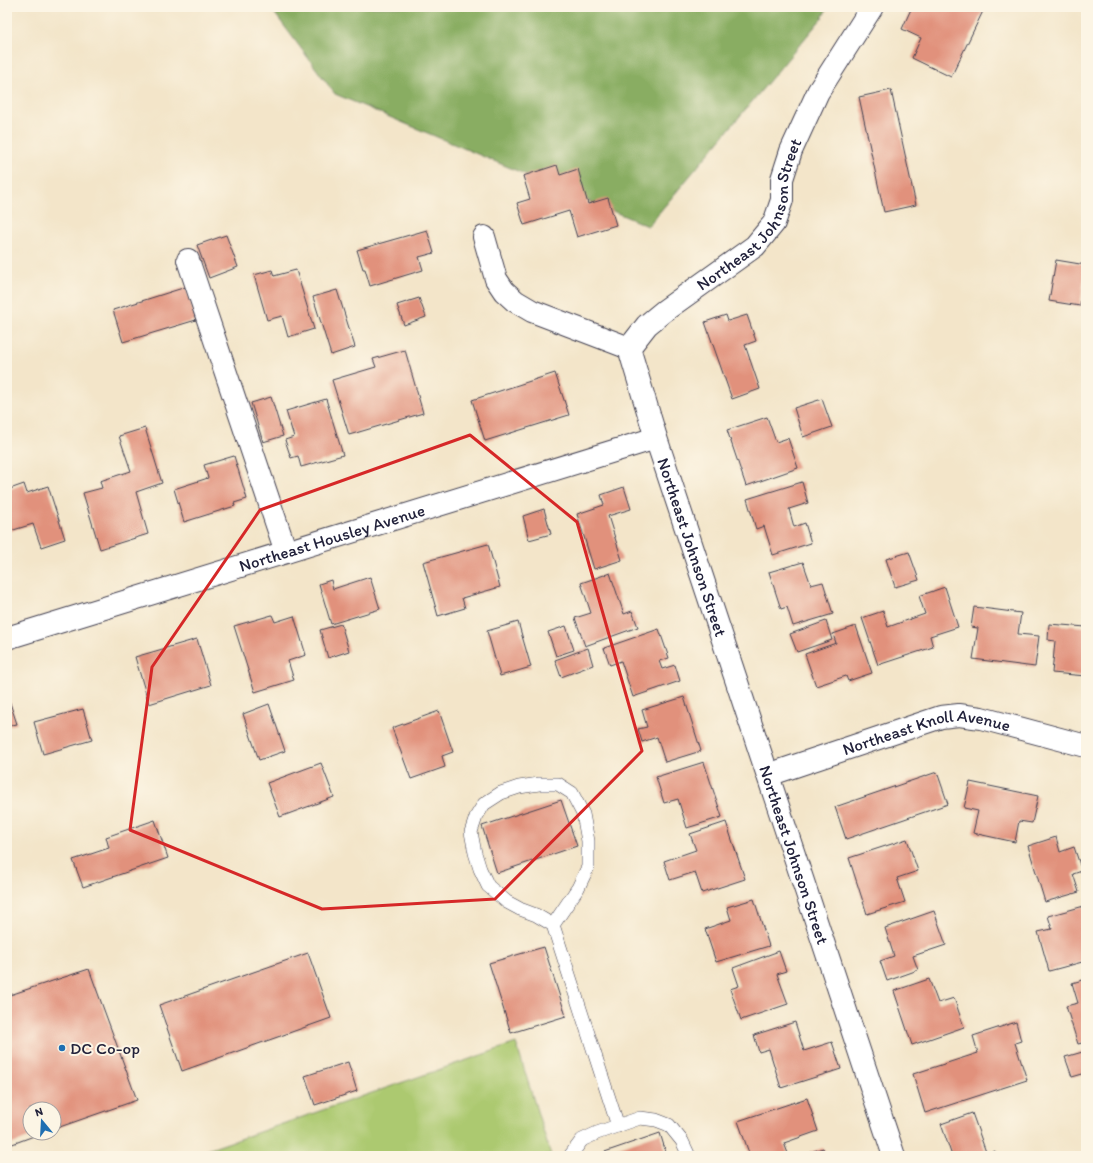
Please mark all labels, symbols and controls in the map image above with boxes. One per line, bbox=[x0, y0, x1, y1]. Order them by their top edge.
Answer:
street label: Northeast Johnson Street bbox=[693, 135, 805, 295]
street label: Northeast Johnson Street bbox=[653, 455, 731, 639]
street label: Northeast Housley Avenue bbox=[237, 500, 427, 576]
street label: Northeast Knoll Avenue bbox=[840, 705, 1013, 759]
street label: Northeast Johnson Street bbox=[755, 763, 833, 947]
place label: DC Co-op bbox=[70, 1038, 140, 1058]
marker: DC Co-op bbox=[57, 1043, 67, 1053]
north arrow bbox=[22, 1101, 62, 1141]
text: N bbox=[34, 1105, 45, 1119]

